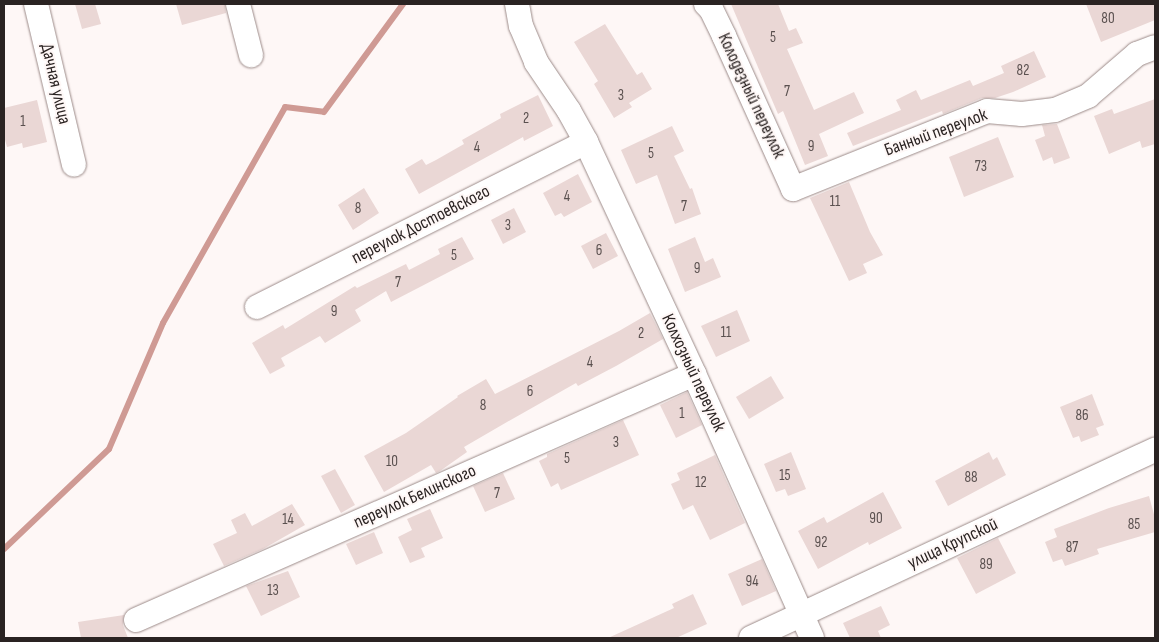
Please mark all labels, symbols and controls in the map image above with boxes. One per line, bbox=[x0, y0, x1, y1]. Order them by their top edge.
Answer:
house number: 80 bbox=[1101, 10, 1115, 28]
house number: 5 bbox=[770, 29, 776, 47]
street label: Колодезный переулок bbox=[713, 30, 789, 162]
street label: Дачная улица bbox=[35, 42, 75, 126]
house number: 82 bbox=[1017, 62, 1029, 80]
house number: 7 bbox=[784, 83, 790, 101]
house number: 3 bbox=[618, 87, 624, 105]
street label: Банный переулок bbox=[882, 104, 990, 162]
house number: 2 bbox=[523, 110, 529, 128]
house number: 1 bbox=[20, 113, 26, 131]
house number: 9 bbox=[808, 138, 814, 156]
house number: 4 bbox=[474, 139, 480, 157]
house number: 5 bbox=[648, 145, 654, 163]
house number: 73 bbox=[975, 158, 987, 176]
street label: переулок Достоевского bbox=[348, 181, 494, 269]
house number: 4 bbox=[564, 188, 570, 206]
house number: 11 bbox=[830, 193, 840, 211]
house number: 7 bbox=[681, 198, 687, 216]
house number: 8 bbox=[355, 200, 361, 218]
house number: 3 bbox=[505, 217, 511, 235]
house number: 6 bbox=[596, 242, 602, 260]
house number: 5 bbox=[451, 247, 457, 265]
house number: 9 bbox=[694, 260, 700, 278]
house number: 7 bbox=[395, 274, 401, 292]
house number: 9 bbox=[331, 303, 337, 321]
street label: Колхозный переулок bbox=[656, 311, 730, 435]
house number: 11 bbox=[721, 324, 731, 342]
house number: 2 bbox=[638, 325, 644, 343]
house number: 4 bbox=[587, 354, 593, 372]
house number: 6 bbox=[527, 383, 533, 401]
house number: 8 bbox=[480, 397, 486, 415]
house number: 1 bbox=[679, 405, 685, 423]
house number: 86 bbox=[1075, 407, 1089, 425]
house number: 3 bbox=[613, 434, 619, 452]
house number: 5 bbox=[564, 450, 570, 468]
house number: 10 bbox=[386, 453, 398, 471]
street label: переулок Белинского bbox=[350, 460, 480, 534]
house number: 15 bbox=[779, 467, 791, 485]
house number: 88 bbox=[964, 469, 978, 487]
house number: 12 bbox=[695, 474, 707, 492]
house number: 7 bbox=[494, 485, 500, 503]
house number: 90 bbox=[869, 510, 883, 528]
house number: 14 bbox=[282, 511, 294, 529]
street label: улица Крупской bbox=[905, 514, 1001, 574]
house number: 85 bbox=[1128, 516, 1140, 534]
house number: 92 bbox=[815, 534, 827, 552]
house number: 87 bbox=[1066, 539, 1078, 557]
house number: 89 bbox=[979, 556, 993, 574]
house number: 94 bbox=[746, 573, 758, 591]
house number: 13 bbox=[267, 582, 279, 600]

